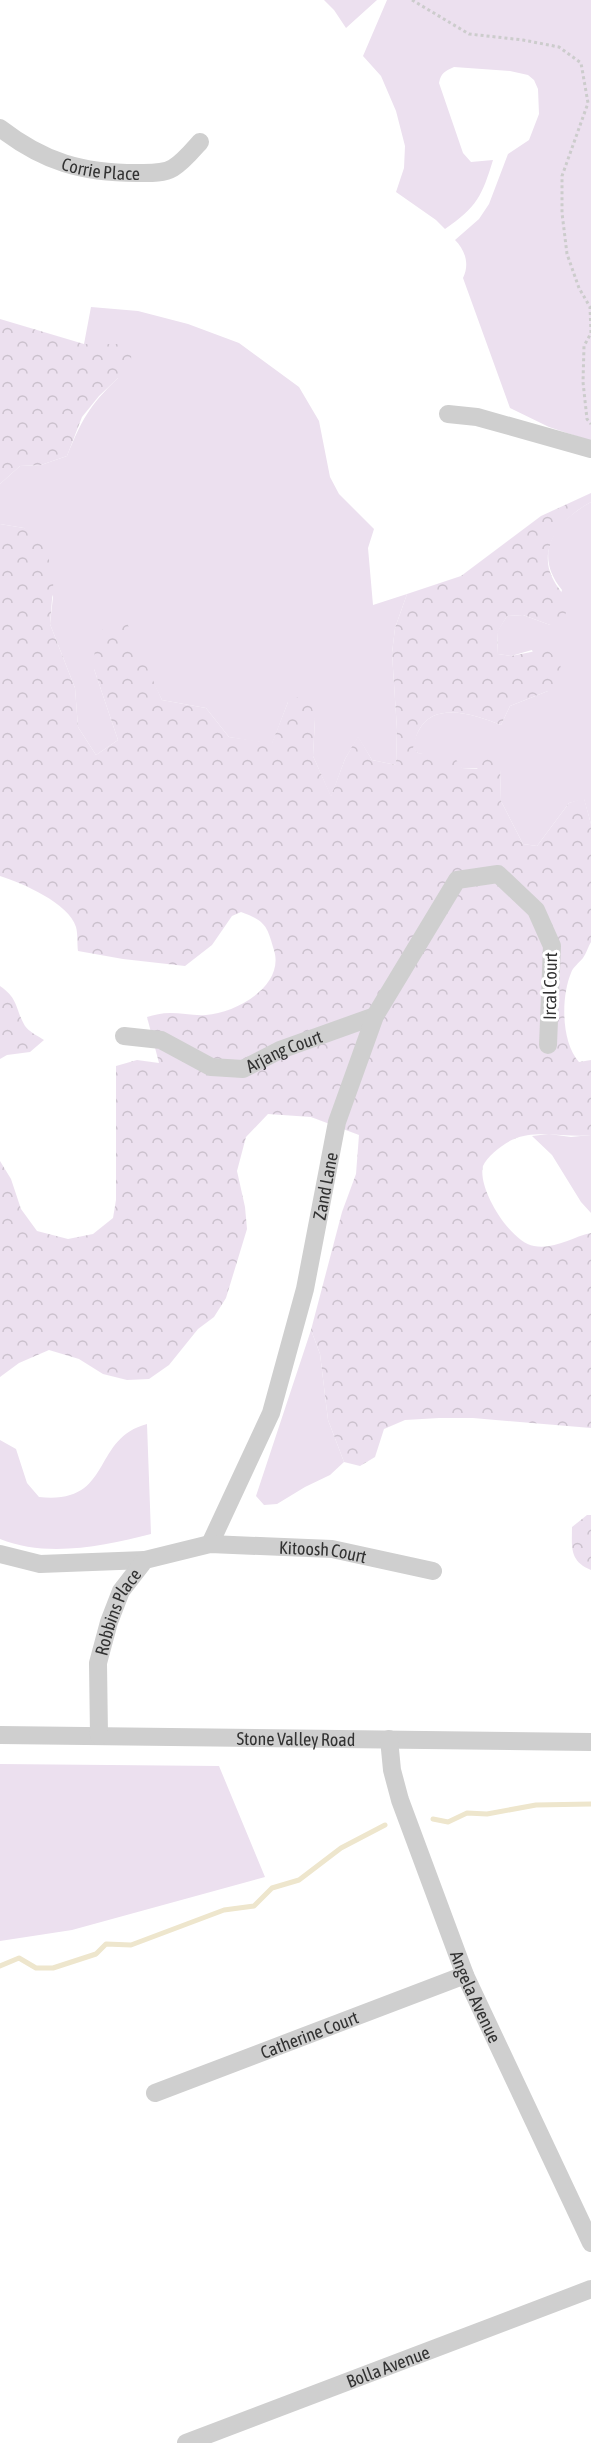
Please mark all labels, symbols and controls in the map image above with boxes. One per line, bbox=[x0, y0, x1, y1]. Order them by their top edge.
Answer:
street label: Corrie Place bbox=[59, 153, 140, 184]
street label: Ircal Court bbox=[539, 952, 561, 1020]
street label: Arjang Court bbox=[242, 1025, 325, 1076]
street label: Zand Lane bbox=[308, 1150, 342, 1222]
street label: Kitoosh Court bbox=[279, 1536, 369, 1567]
street label: Robbins Place bbox=[90, 1564, 145, 1658]
street label: Stone Valley Road bbox=[236, 1727, 355, 1750]
street label: Angela Avenue bbox=[446, 1948, 506, 2046]
street label: Catherine Court bbox=[257, 2006, 361, 2062]
street label: Bolla Avenue bbox=[343, 2341, 432, 2392]

